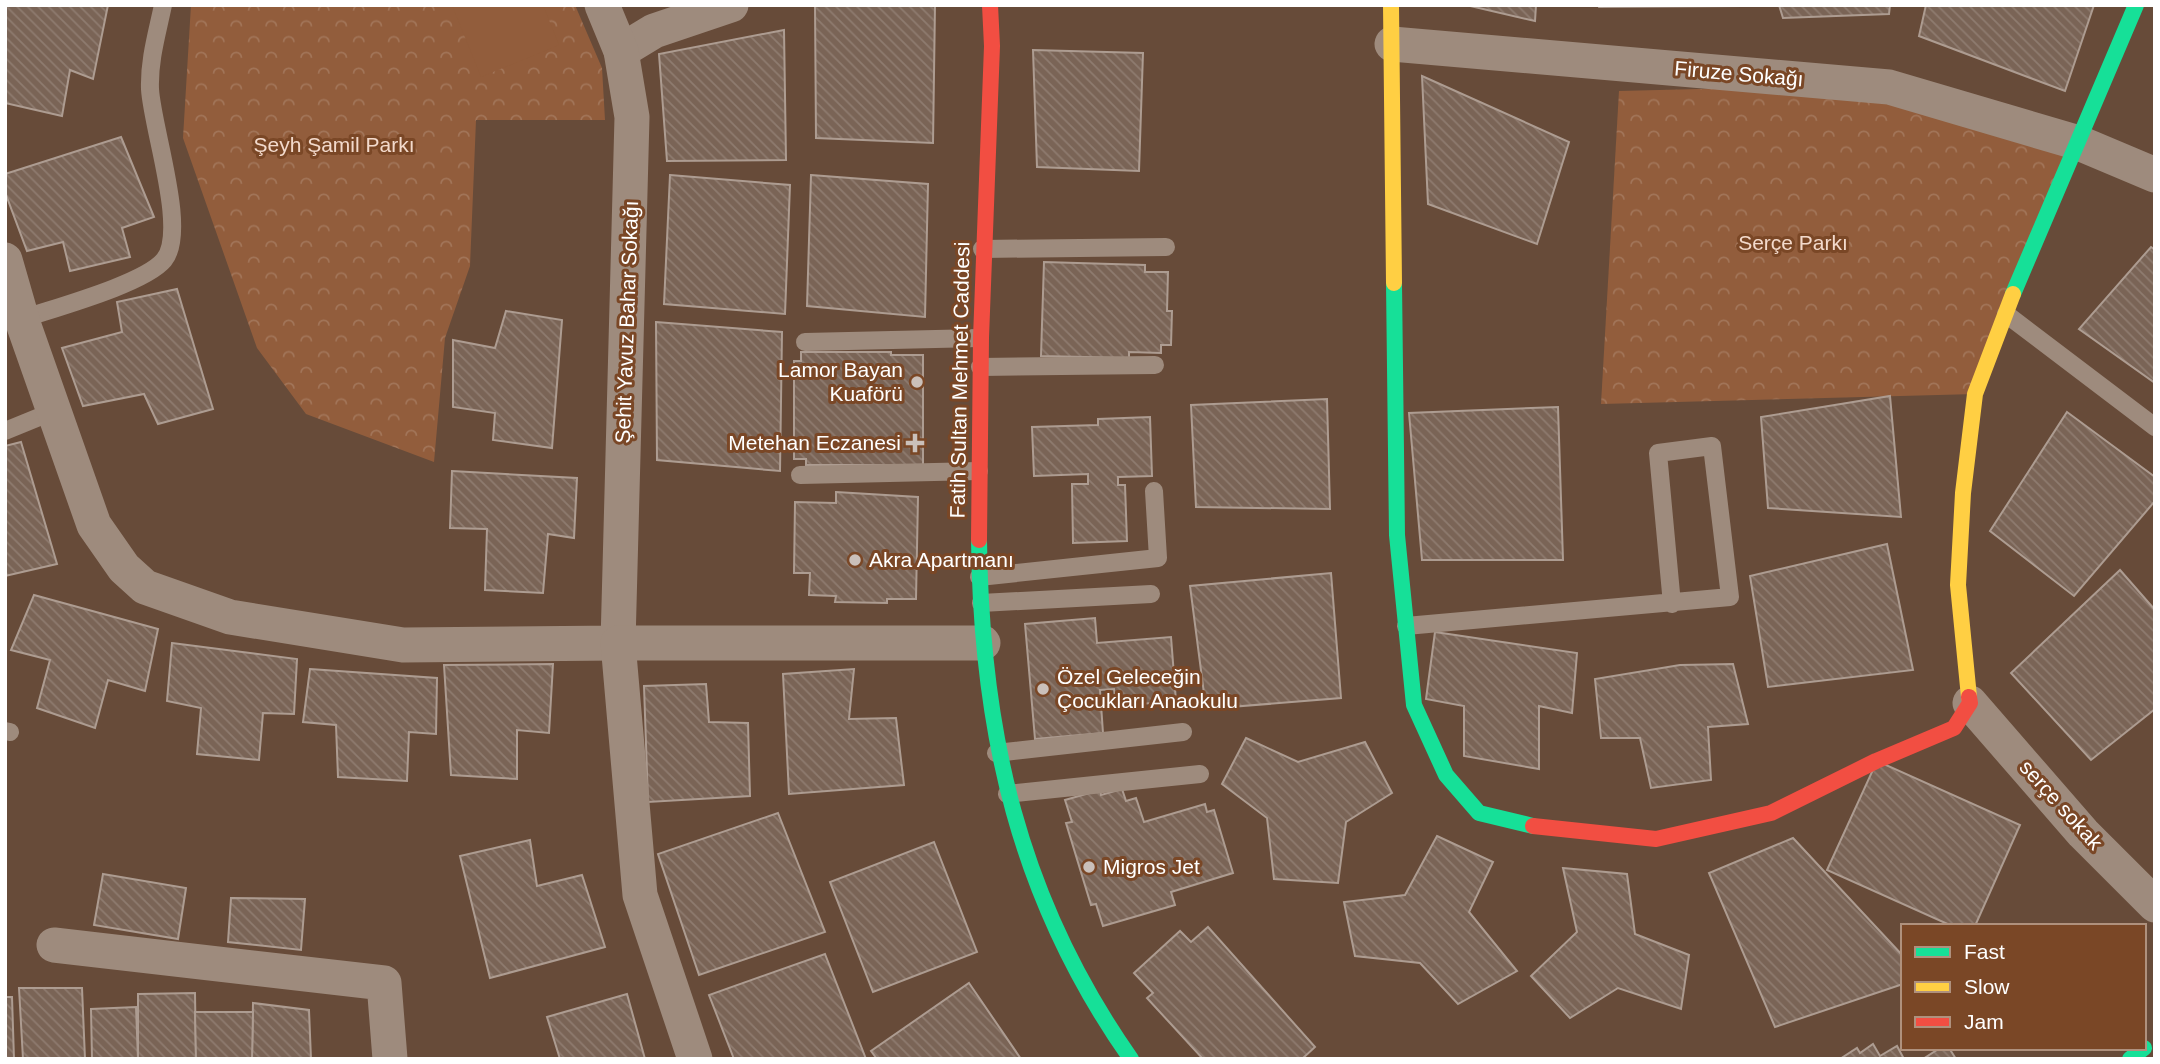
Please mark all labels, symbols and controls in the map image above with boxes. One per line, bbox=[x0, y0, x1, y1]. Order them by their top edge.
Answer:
street label: Firuze Sokağı bbox=[1674, 56, 1805, 91]
park label: Şeyh Şamil Parkı bbox=[253, 133, 415, 156]
street label: Şehit Yavuz Bahar Sokağı bbox=[611, 200, 642, 444]
park label: Serçe Parkı bbox=[1738, 231, 1848, 254]
street label: Fatih Sultan Mehmet Caddesi bbox=[946, 241, 973, 518]
place label: Lamor Bayan Kuaförü bbox=[778, 358, 903, 405]
marker: Lamor Bayan Kuaförü bbox=[909, 374, 925, 390]
place label: Metehan Eczanesi bbox=[728, 431, 901, 454]
marker: Metehan Eczanesi bbox=[907, 435, 923, 451]
place label: Akra Apartmanı bbox=[869, 548, 1014, 571]
marker: Akra Apartmanı bbox=[847, 552, 863, 568]
place label: Özel Geleceğin Çocukları Anaokulu bbox=[1057, 665, 1238, 712]
marker: Özel Geleceğin Çocukları Anaokulu bbox=[1035, 681, 1051, 697]
street label: serçe sokak bbox=[2015, 755, 2108, 854]
place label: Migros Jet bbox=[1103, 855, 1200, 878]
marker: Migros Jet bbox=[1081, 859, 1097, 875]
legend bbox=[1901, 924, 2146, 1050]
text: Fast bbox=[1964, 940, 2005, 963]
text: Slow bbox=[1964, 975, 2010, 998]
text: Jam bbox=[1964, 1010, 2004, 1033]

